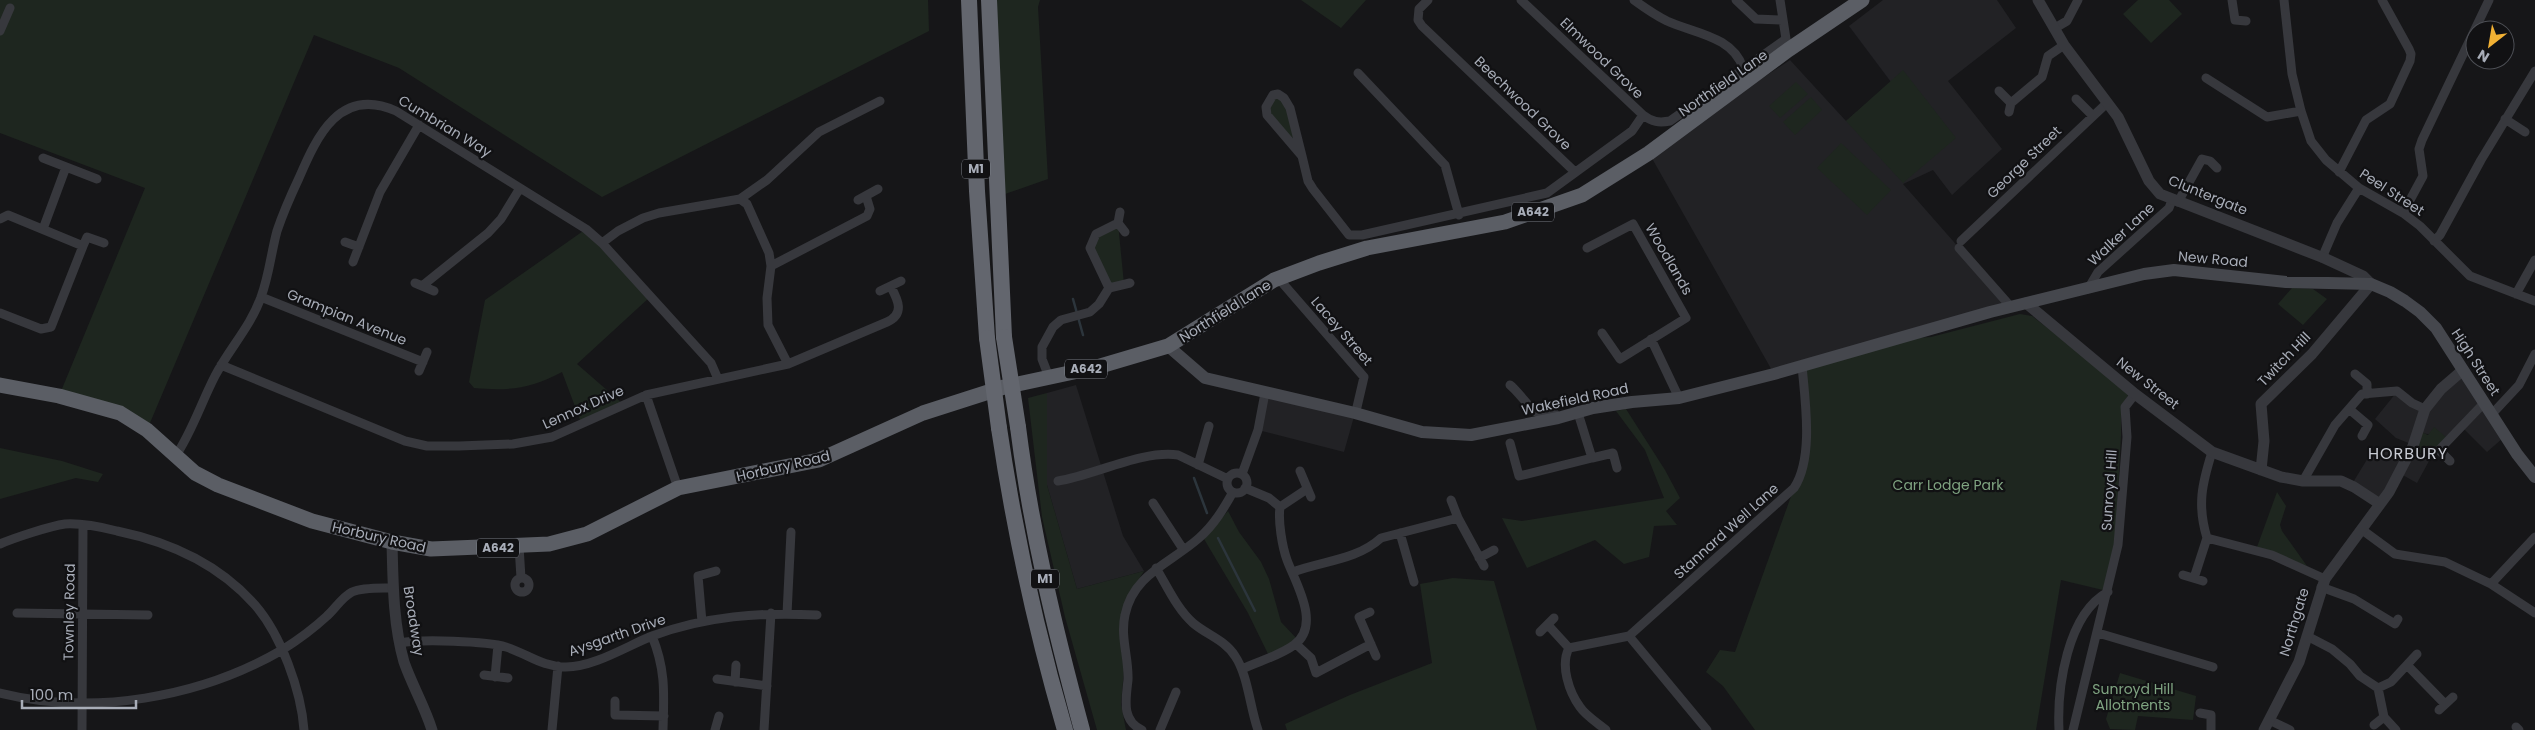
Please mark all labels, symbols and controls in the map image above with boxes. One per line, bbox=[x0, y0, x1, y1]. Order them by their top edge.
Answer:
street label: Elmwood Grove bbox=[1556, 13, 1648, 103]
north arrow bbox=[2465, 20, 2515, 70]
street label: Northfield Lane bbox=[1674, 45, 1772, 121]
text: N bbox=[2474, 45, 2493, 67]
street label: Beechwood Grove bbox=[1470, 51, 1576, 155]
street label: Cumbrian Way bbox=[395, 90, 495, 162]
street label: George Street bbox=[1982, 121, 2066, 203]
road number: M1 bbox=[962, 160, 990, 178]
street label: Peel Street bbox=[2356, 164, 2428, 220]
street label: Cluntergate bbox=[2165, 170, 2251, 220]
street label: Walker Lane bbox=[2083, 198, 2159, 270]
road number: A642 bbox=[1512, 202, 1554, 222]
street label: Woodlands bbox=[1640, 219, 1698, 299]
street label: New Road bbox=[2177, 246, 2249, 272]
street label: Northfield Lane bbox=[1175, 275, 1275, 347]
street label: Grampian Avenue bbox=[284, 284, 410, 350]
street label: Lacey Street bbox=[1306, 292, 1378, 370]
street label: High Street bbox=[2447, 325, 2505, 399]
street label: Twitch Hill bbox=[2253, 327, 2315, 391]
street label: New Street bbox=[2112, 352, 2184, 414]
road number: A642 bbox=[1065, 359, 1107, 378]
street label: Wakefield Road bbox=[1520, 378, 1630, 420]
street label: Lennox Drive bbox=[539, 380, 627, 434]
district label: HORBURY bbox=[2368, 442, 2448, 465]
street label: Horbury Road bbox=[734, 446, 832, 486]
street label: Sunroyd Hill bbox=[2096, 449, 2122, 531]
park label: Carr Lodge Park bbox=[1893, 475, 2004, 495]
street label: Stannard Well Lane bbox=[1669, 478, 1783, 584]
street label: Horbury Road bbox=[330, 517, 428, 557]
road number: A642 bbox=[477, 538, 519, 558]
street label: Townley Road bbox=[58, 563, 80, 661]
road number: M1 bbox=[1031, 570, 1059, 588]
street label: Broadway bbox=[399, 585, 429, 657]
street label: Northgate bbox=[2274, 585, 2314, 659]
street label: Aysgarth Drive bbox=[566, 609, 669, 661]
scale bar bbox=[22, 678, 136, 710]
park label: Sunroyd Hill Allotments bbox=[2092, 679, 2174, 715]
text: 100 m bbox=[30, 684, 73, 705]

